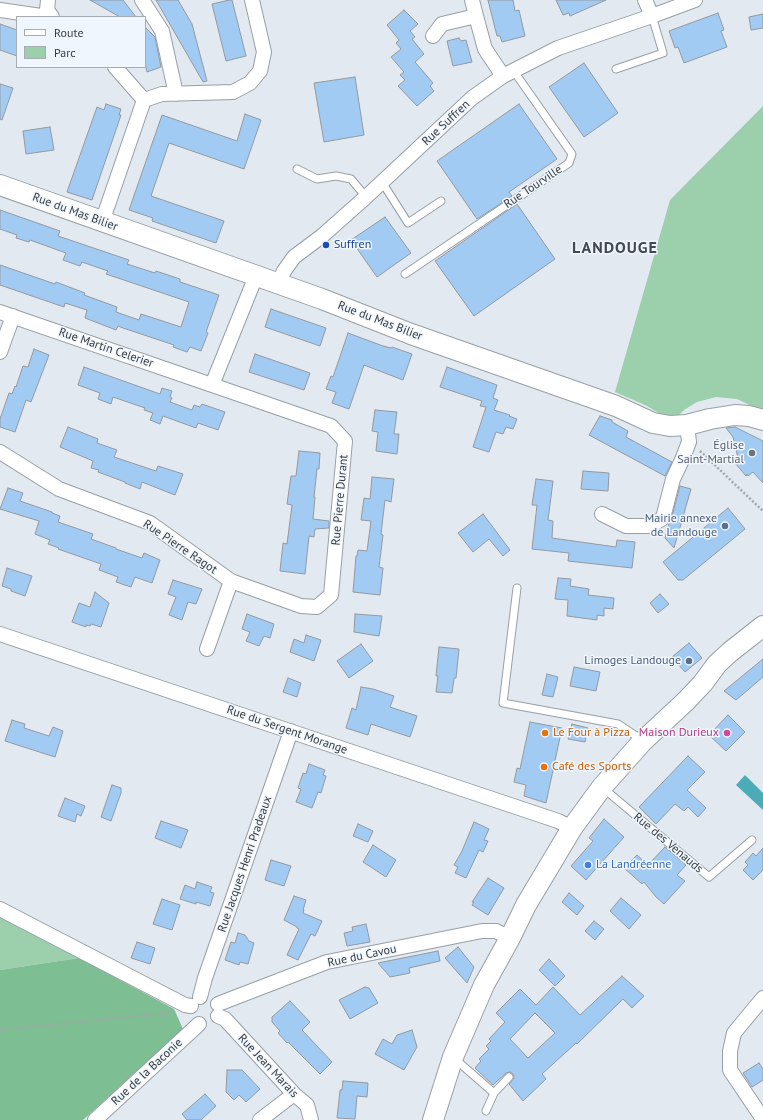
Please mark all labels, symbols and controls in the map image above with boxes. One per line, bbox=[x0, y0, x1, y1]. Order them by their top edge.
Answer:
legend bbox=[16, 16, 146, 68]
text: Route bbox=[54, 25, 84, 40]
text: Parc bbox=[54, 45, 76, 60]
street label: Rue Suffren bbox=[419, 97, 473, 149]
street label: Rue Tourville bbox=[501, 162, 565, 212]
street label: Rue du Mas Bilier bbox=[30, 190, 120, 234]
place label: Suffren bbox=[334, 238, 371, 252]
district label: LANDOUGE bbox=[572, 238, 658, 258]
marker: Suffren bbox=[321, 240, 331, 250]
street label: Rue du Mas Bilier bbox=[336, 298, 424, 344]
street label: Rue Martin Celerier bbox=[57, 325, 155, 371]
place label: Église Saint-Martial bbox=[677, 439, 744, 467]
marker: Église Saint-Martial bbox=[747, 448, 757, 458]
street label: Rue Pierre Durant bbox=[329, 454, 351, 546]
place label: Mairie annexe de Landouge bbox=[645, 512, 717, 540]
street label: Rue Pierre Ragot bbox=[140, 517, 220, 577]
marker: Mairie annexe de Landouge bbox=[720, 521, 730, 531]
place label: Limoges Landouge bbox=[584, 654, 681, 668]
marker: Limoges Landouge bbox=[684, 656, 694, 666]
street label: Rue du Sergent Morange bbox=[225, 703, 349, 757]
place label: Le Four à Pizza bbox=[553, 726, 630, 740]
place label: Maison Durieux bbox=[639, 726, 719, 740]
marker: Le Four à Pizza bbox=[540, 728, 550, 738]
marker: Maison Durieux bbox=[722, 728, 732, 738]
place label: Café des Sports bbox=[552, 760, 631, 774]
marker: Café des Sports bbox=[539, 762, 549, 772]
street label: Rue Jacques Henri Pradeaux bbox=[215, 794, 275, 934]
street label: Rue des Venauds bbox=[630, 810, 706, 876]
place label: La Landréenne bbox=[596, 858, 671, 872]
marker: La Landréenne bbox=[583, 860, 593, 870]
street label: Rue du Cavou bbox=[326, 942, 398, 970]
street label: Rue Jean Marais bbox=[235, 1031, 301, 1101]
street label: Rue de la Baconie bbox=[109, 1035, 185, 1109]

